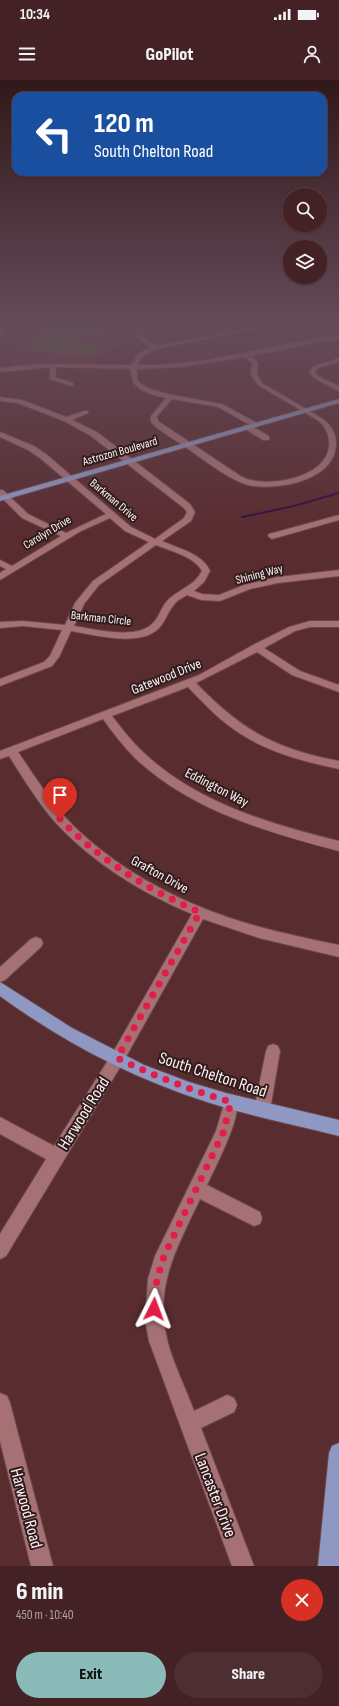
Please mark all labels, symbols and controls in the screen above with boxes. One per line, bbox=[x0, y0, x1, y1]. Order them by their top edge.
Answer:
text: 10:34 bbox=[20, 5, 50, 24]
icon: menu bbox=[16, 43, 38, 65]
icon: person bbox=[301, 43, 323, 65]
text: GoPilot bbox=[146, 44, 193, 65]
text: 120 m bbox=[94, 107, 154, 140]
icon: left bbox=[28, 108, 80, 160]
text: South Chelton Road bbox=[94, 141, 213, 162]
map controls bbox=[283, 188, 327, 284]
button: search bbox=[283, 188, 327, 232]
button: layers bbox=[283, 240, 327, 284]
street label: Astrozon Boulevard bbox=[80, 434, 159, 470]
street label: Barkman Drive bbox=[87, 476, 141, 525]
street label: Carolyn Drive bbox=[21, 512, 74, 553]
street label: Shining Way bbox=[234, 561, 285, 588]
street label: Barkman Circle bbox=[70, 608, 132, 629]
street label: Gatewood Drive bbox=[129, 655, 204, 698]
street label: Eddington Way bbox=[182, 764, 252, 811]
pin bbox=[43, 778, 77, 819]
icon: arrive bbox=[49, 784, 71, 806]
street label: Grafton Drive bbox=[128, 852, 191, 897]
street label: South Chelton Road bbox=[156, 1048, 269, 1102]
street label: Harwood Road bbox=[54, 1073, 114, 1154]
position arrow bbox=[133, 1288, 175, 1330]
street label: Lancaster Drive bbox=[190, 1450, 240, 1540]
street label: Harwood Road bbox=[6, 1466, 46, 1550]
text: 6 min bbox=[16, 1577, 63, 1606]
button: close bbox=[281, 1579, 323, 1621]
text: 450 m · 10:40 bbox=[16, 1607, 74, 1623]
button: Exit bbox=[16, 1652, 166, 1698]
button: Share bbox=[174, 1652, 323, 1698]

